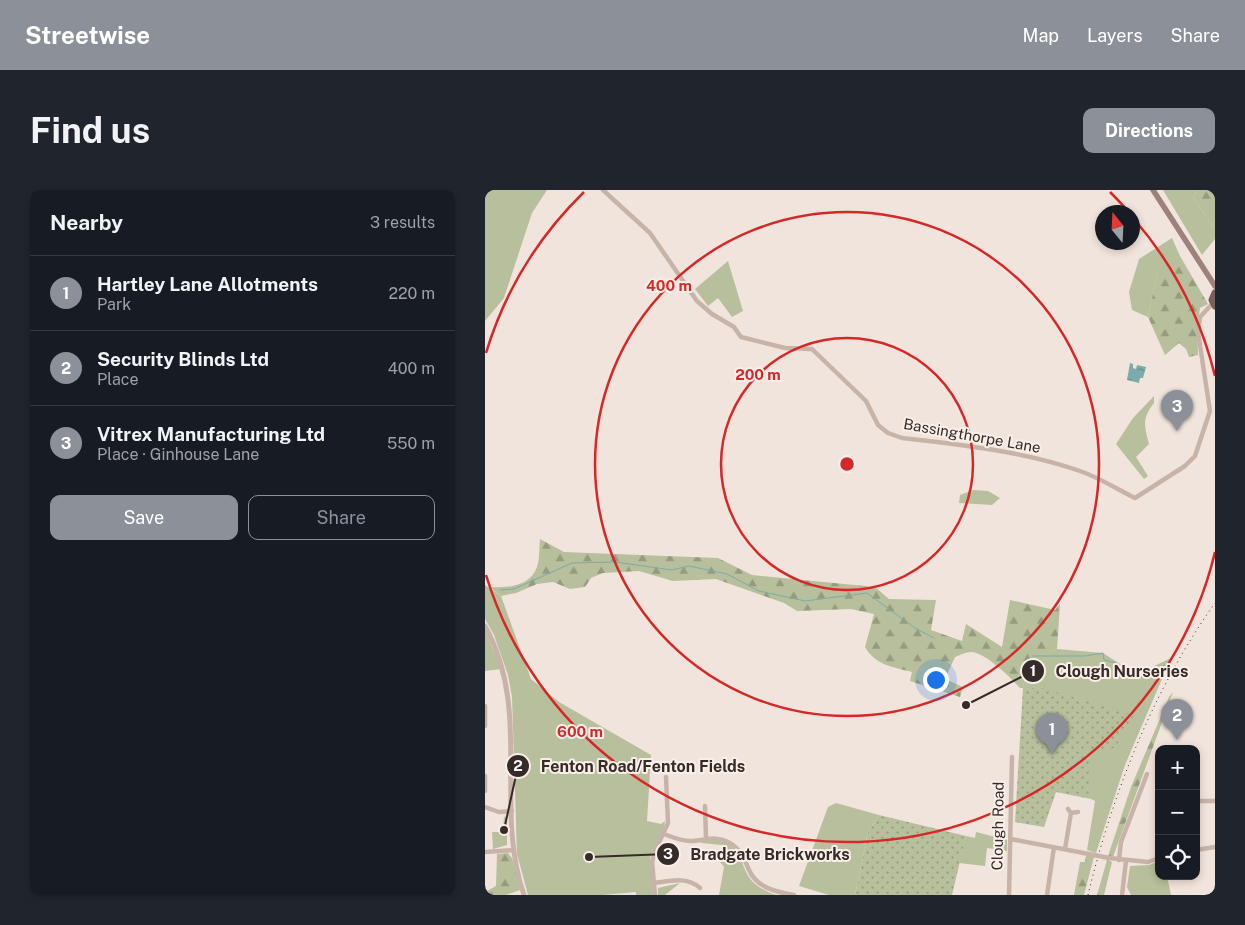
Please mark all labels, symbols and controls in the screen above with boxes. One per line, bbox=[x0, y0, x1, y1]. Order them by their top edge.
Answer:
text: Streetwise bbox=[25, 21, 150, 49]
text: Map bbox=[1023, 25, 1059, 46]
text: Layers bbox=[1087, 25, 1143, 46]
text: Share bbox=[1171, 25, 1220, 46]
button: Directions bbox=[1083, 108, 1215, 153]
text: Find us bbox=[30, 110, 150, 151]
north arrow bbox=[1095, 205, 1140, 250]
text: Nearby bbox=[50, 210, 123, 235]
text: 3 results bbox=[370, 213, 435, 232]
text: Hartley Lane Allotments bbox=[97, 273, 318, 295]
text: 400 m bbox=[646, 277, 692, 294]
text: 1 bbox=[63, 284, 69, 303]
text: 220 m bbox=[388, 284, 435, 303]
text: Park bbox=[97, 295, 131, 314]
text: Security Blinds Ltd bbox=[97, 348, 269, 370]
text: 2 bbox=[61, 359, 71, 378]
text: 400 m bbox=[388, 359, 435, 378]
text: 200 m bbox=[735, 366, 781, 383]
text: Place bbox=[97, 370, 139, 389]
pin: 3 bbox=[1161, 390, 1193, 431]
street label: Bassingthorpe Lane bbox=[902, 415, 1042, 456]
text: Vitrex Manufacturing Ltd bbox=[97, 423, 325, 445]
text: 3 bbox=[61, 434, 71, 453]
text: 550 m bbox=[387, 434, 435, 453]
text: Place · Ginhouse Lane bbox=[97, 445, 259, 464]
centre of rings bbox=[838, 455, 856, 473]
button: Save bbox=[50, 495, 238, 540]
button: Share bbox=[248, 495, 435, 540]
callout: Clough Nurseries bbox=[1021, 656, 1198, 687]
text: 1 bbox=[1030, 662, 1036, 679]
text: Clough Nurseries bbox=[1056, 662, 1188, 681]
your location bbox=[923, 667, 949, 693]
pin: 2 bbox=[1161, 699, 1193, 740]
pin: 1 bbox=[1036, 713, 1068, 754]
text: 600 m bbox=[557, 723, 603, 740]
map controls bbox=[1155, 745, 1200, 880]
button: + bbox=[1155, 745, 1200, 790]
callout: Fenton Road/Fenton Fields bbox=[506, 750, 755, 781]
text: 2 bbox=[513, 757, 523, 774]
text: Fenton Road/Fenton Fields bbox=[541, 757, 745, 776]
street label: Clough Road bbox=[988, 781, 1007, 871]
button: − bbox=[1155, 790, 1200, 835]
button: locate bbox=[1155, 835, 1200, 880]
callout: Bradgate Brickworks bbox=[655, 838, 860, 869]
text: 3 bbox=[663, 845, 673, 862]
text: Bradgate Brickworks bbox=[690, 845, 850, 864]

